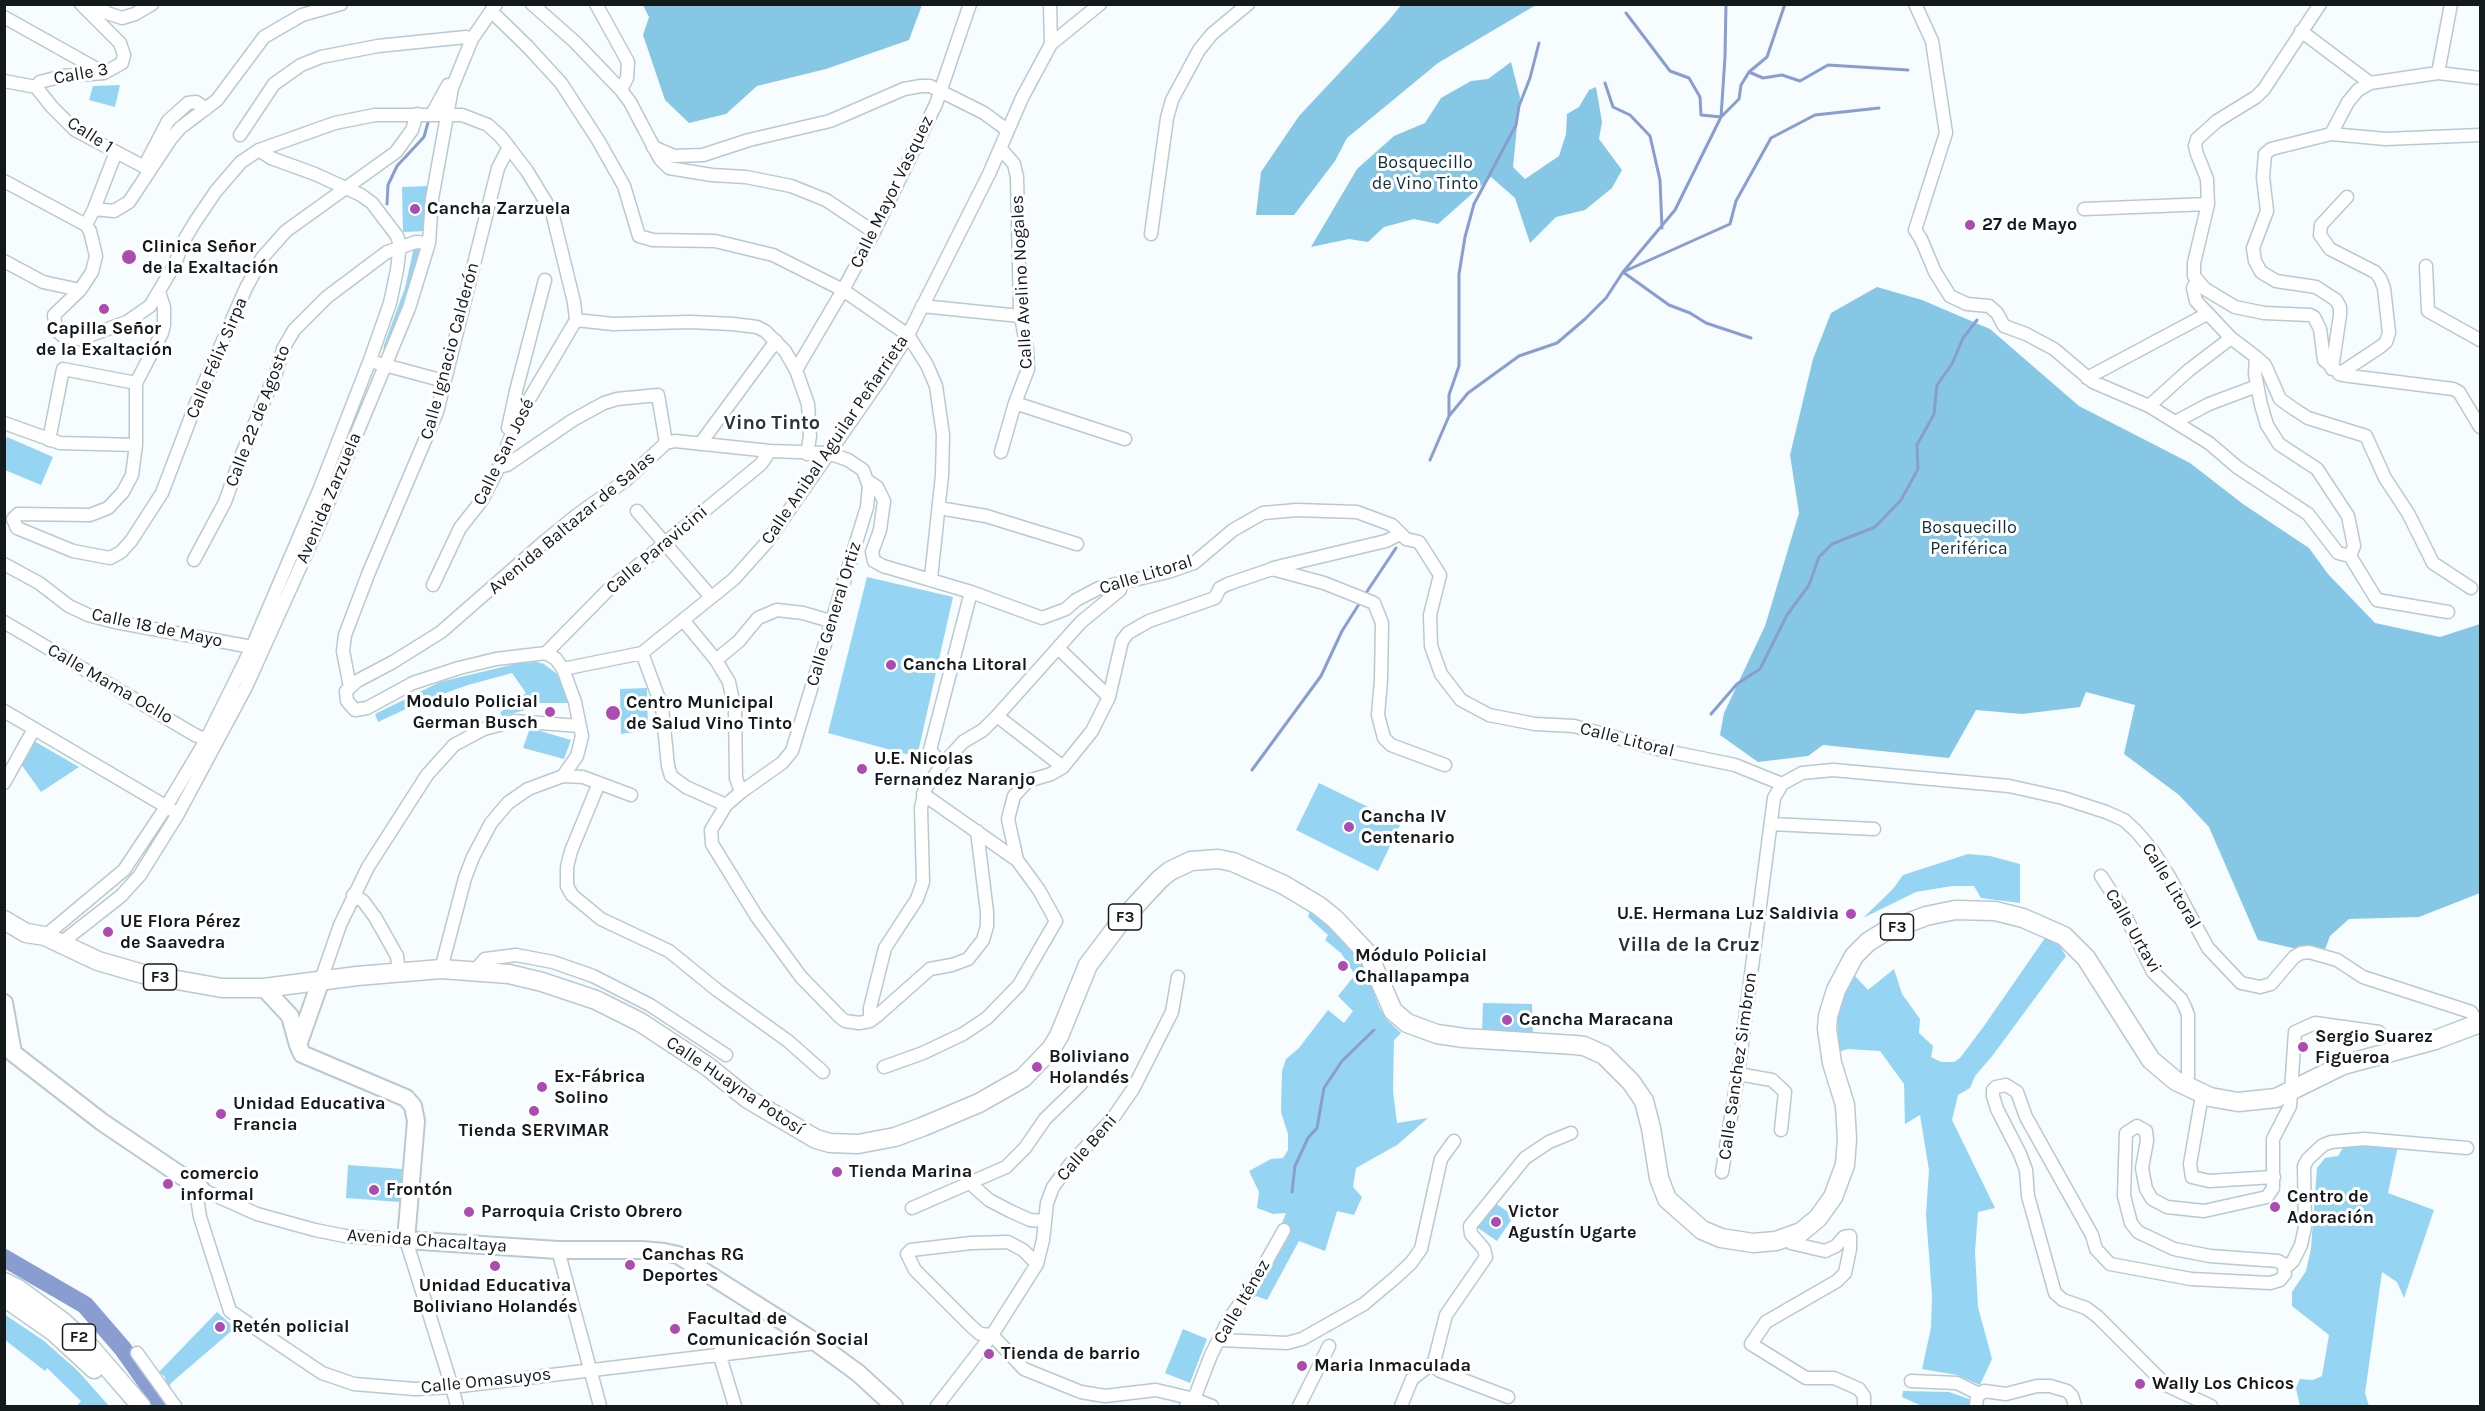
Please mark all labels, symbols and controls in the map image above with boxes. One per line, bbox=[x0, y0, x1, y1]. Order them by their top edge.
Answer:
street label: Calle 3 bbox=[52, 59, 110, 89]
street label: Calle 1 bbox=[63, 112, 117, 158]
street label: Calle Mayor Vasquez bbox=[846, 112, 938, 272]
park label: Bosquecillo de Vino Tinto bbox=[1372, 152, 1478, 195]
street label: Calle Avelino Nogales bbox=[1007, 194, 1037, 370]
place label: Cancha Zarzuela bbox=[427, 198, 571, 220]
marker: Cancha Zarzuela bbox=[408, 202, 422, 216]
place label: 27 de Mayo bbox=[1982, 214, 2077, 236]
marker: 27 de Mayo bbox=[1963, 218, 1977, 232]
place label: Clinica Señor de la Exaltación bbox=[142, 236, 279, 278]
marker: Clinica Señor de la Exaltación bbox=[120, 248, 138, 266]
street label: Calle Ignacio Calderón bbox=[416, 260, 484, 442]
street label: Calle Félix Sirpa bbox=[182, 294, 252, 422]
marker: Capilla Señor de la Exaltación bbox=[97, 302, 111, 316]
place label: Capilla Señor de la Exaltación bbox=[36, 318, 172, 360]
street label: Calle Anibal Aguilar Peñarrieta bbox=[757, 331, 913, 549]
street label: Calle 22 de Agosto bbox=[221, 342, 295, 490]
street label: Calle San José bbox=[469, 395, 539, 509]
district label: Vino Tinto bbox=[724, 411, 820, 435]
street label: Avenida Zarzuela bbox=[292, 429, 366, 567]
street label: Avenida Baltazar de Salas bbox=[484, 447, 660, 599]
street label: Calle Paravicini bbox=[602, 501, 712, 599]
park label: Bosquecillo Periférica bbox=[1921, 517, 2017, 560]
street label: Calle General Ortiz bbox=[802, 539, 866, 689]
street label: Calle Litoral bbox=[1097, 551, 1195, 599]
street label: Calle 18 de Mayo bbox=[90, 604, 224, 652]
street label: Calle Mama Ocllo bbox=[43, 639, 177, 729]
place label: Cancha Litoral bbox=[903, 654, 1027, 676]
marker: Cancha Litoral bbox=[884, 658, 898, 672]
place label: Modulo Policial German Busch bbox=[406, 691, 538, 734]
place label: Centro Municipal de Salud Vino Tinto bbox=[626, 692, 792, 734]
marker: Centro Municipal de Salud Vino Tinto bbox=[604, 704, 622, 722]
marker: Modulo Policial German Busch bbox=[543, 705, 557, 719]
street label: Calle Litoral bbox=[1578, 718, 1676, 762]
place label: U.E. Nicolas Fernandez Naranjo bbox=[874, 748, 1035, 790]
marker: U.E. Nicolas Fernandez Naranjo bbox=[855, 762, 869, 776]
place label: Cancha IV Centenario bbox=[1361, 806, 1455, 848]
marker: Cancha IV Centenario bbox=[1342, 820, 1356, 834]
street label: Calle Litoral bbox=[2137, 839, 2205, 933]
street label: Calle Urtavi bbox=[2100, 885, 2166, 977]
place label: U.E. Hermana Luz Saldivia bbox=[1617, 903, 1839, 925]
road number: F3 bbox=[1108, 904, 1142, 930]
marker: U.E. Hermana Luz Saldivia bbox=[1844, 907, 1858, 921]
place label: UE Flora Pérez de Saavedra bbox=[120, 911, 241, 954]
road number: F3 bbox=[1880, 914, 1914, 940]
marker: UE Flora Pérez de Saavedra bbox=[101, 925, 115, 939]
district label: Villa de la Cruz bbox=[1618, 933, 1760, 957]
place label: Módulo Policial Challapampa bbox=[1355, 945, 1487, 988]
marker: Módulo Policial Challapampa bbox=[1336, 959, 1350, 973]
road number: F3 bbox=[144, 964, 176, 990]
street label: Calle Sanchez Simbron bbox=[1714, 971, 1762, 1161]
place label: Cancha Maracana bbox=[1519, 1009, 1674, 1031]
marker: Cancha Maracana bbox=[1500, 1013, 1514, 1027]
place label: Sergio Suarez Figueroa bbox=[2315, 1026, 2433, 1068]
street label: Calle Huayna Potosí bbox=[662, 1032, 808, 1140]
marker: Sergio Suarez Figueroa bbox=[2296, 1040, 2310, 1054]
place label: Boliviano Holandés bbox=[1049, 1046, 1129, 1088]
marker: Boliviano Holandés bbox=[1030, 1060, 1044, 1074]
place label: Ex-Fábrica Solino bbox=[554, 1066, 645, 1108]
marker: Ex-Fábrica Solino bbox=[535, 1080, 549, 1094]
place label: Unidad Educativa Francia bbox=[233, 1093, 386, 1136]
marker: Tienda SERVIMAR bbox=[527, 1104, 541, 1118]
marker: Unidad Educativa Francia bbox=[214, 1107, 228, 1121]
street label: Calle Beni bbox=[1052, 1110, 1122, 1186]
place label: Tienda SERVIMAR bbox=[459, 1120, 609, 1142]
place label: Tienda Marina bbox=[849, 1161, 972, 1183]
place label: comercio informal bbox=[180, 1163, 259, 1206]
marker: Tienda Marina bbox=[830, 1165, 844, 1179]
marker: comercio informal bbox=[161, 1177, 175, 1191]
place label: Frontón bbox=[386, 1179, 453, 1201]
marker: Frontón bbox=[367, 1183, 381, 1197]
place label: Centro de Adoración bbox=[2287, 1186, 2374, 1228]
marker: Centro de Adoración bbox=[2268, 1200, 2282, 1214]
place label: Parroquia Cristo Obrero bbox=[481, 1201, 682, 1223]
place label: Victor Agustín Ugarte bbox=[1508, 1201, 1636, 1244]
marker: Parroquia Cristo Obrero bbox=[462, 1205, 476, 1219]
marker: Victor Agustín Ugarte bbox=[1489, 1215, 1503, 1229]
street label: Avenida Chacaltaya bbox=[346, 1225, 508, 1257]
place label: Canchas RG Deportes bbox=[642, 1244, 744, 1286]
street label: Calle Iténez bbox=[1209, 1256, 1275, 1348]
marker: Canchas RG Deportes bbox=[623, 1258, 637, 1272]
marker: Unidad Educativa Boliviano Holandés bbox=[488, 1259, 502, 1273]
place label: Unidad Educativa Boliviano Holandés bbox=[412, 1275, 578, 1318]
place label: Facultad de Comunicación Social bbox=[687, 1308, 869, 1350]
place label: Retén policial bbox=[232, 1316, 350, 1338]
marker: Retén policial bbox=[213, 1320, 227, 1334]
marker: Facultad de Comunicación Social bbox=[668, 1322, 682, 1336]
road number: F2 bbox=[62, 1324, 96, 1350]
place label: Tienda de barrio bbox=[1001, 1343, 1140, 1365]
marker: Tienda de barrio bbox=[982, 1347, 996, 1361]
place label: Maria Inmaculada bbox=[1314, 1355, 1471, 1377]
marker: Maria Inmaculada bbox=[1295, 1359, 1309, 1373]
street label: Calle Omasuyos bbox=[420, 1363, 552, 1399]
place label: Wally Los Chicos bbox=[2152, 1373, 2294, 1395]
marker: Wally Los Chicos bbox=[2133, 1377, 2147, 1391]

